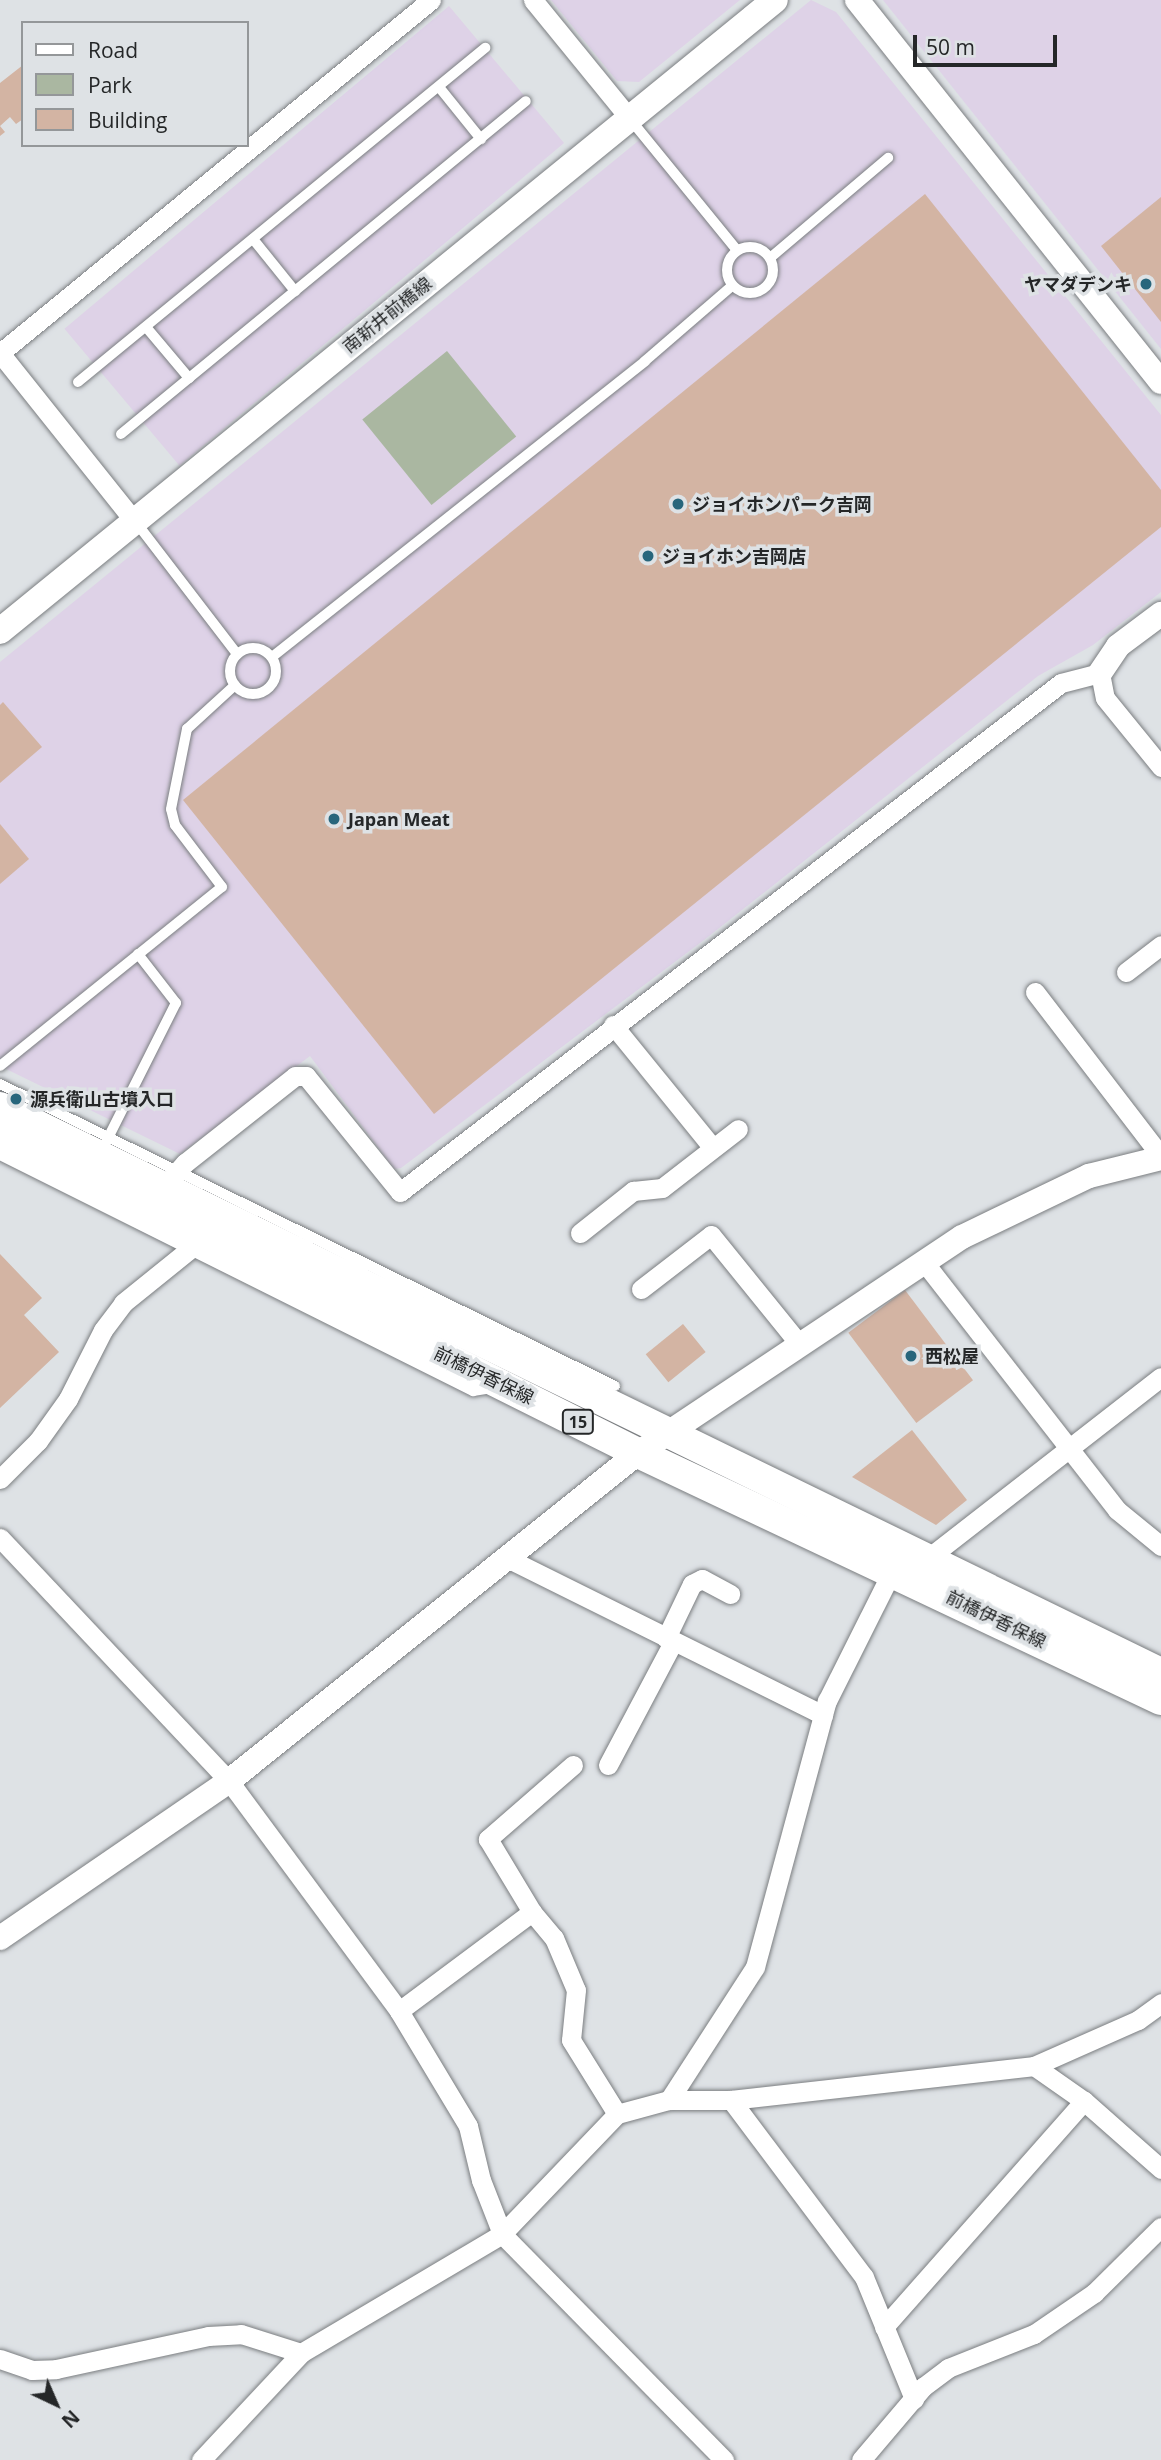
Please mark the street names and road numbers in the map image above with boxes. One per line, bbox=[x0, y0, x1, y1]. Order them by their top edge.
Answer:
street label: 南新井前橋線 bbox=[338, 273, 436, 357]
street label: 前橋伊香保線 bbox=[431, 1342, 537, 1408]
road number: 15 bbox=[560, 1410, 596, 1434]
street label: 前橋伊香保線 bbox=[943, 1586, 1049, 1652]

